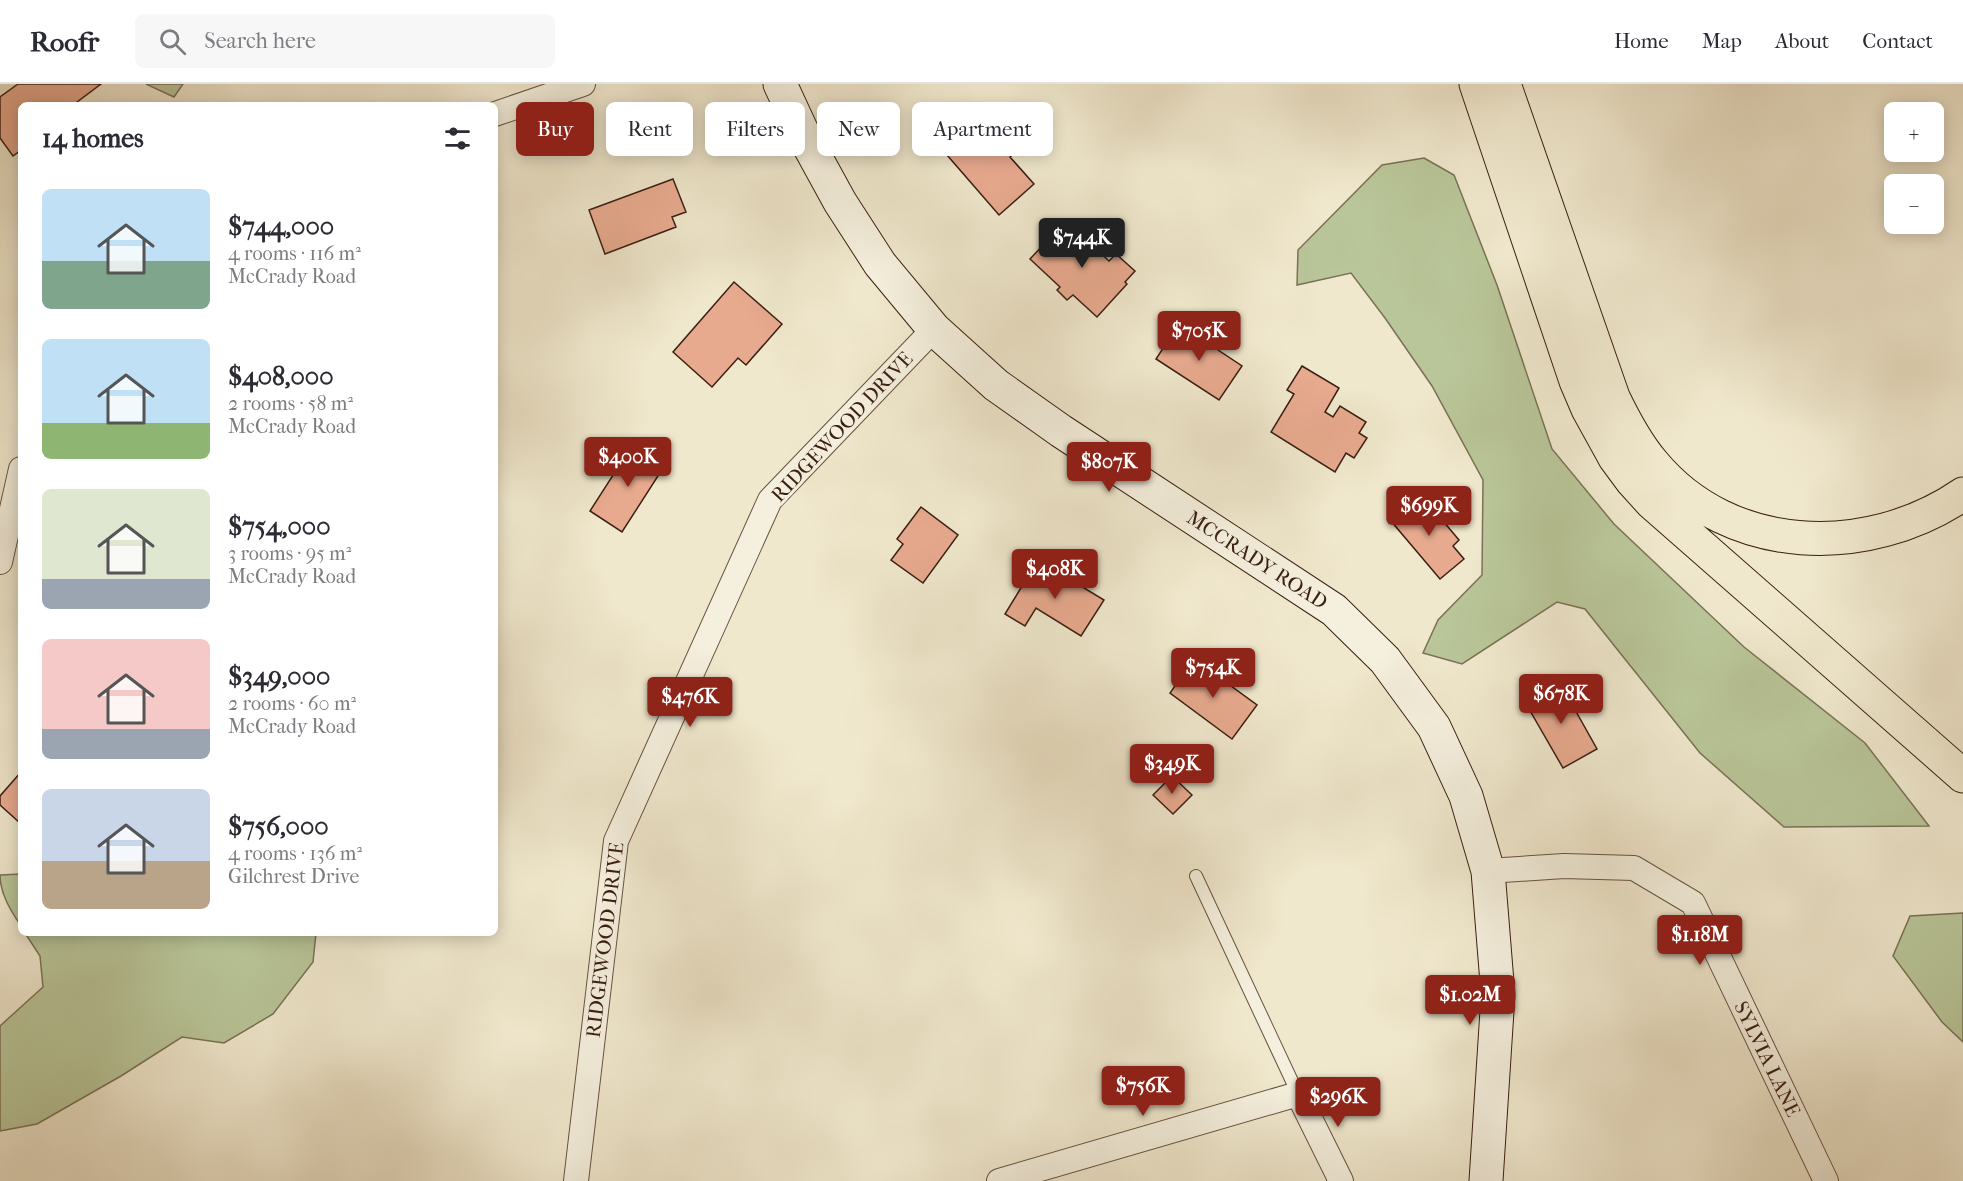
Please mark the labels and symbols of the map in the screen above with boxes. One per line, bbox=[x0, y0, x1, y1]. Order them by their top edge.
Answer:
pin: $744K bbox=[1040, 218, 1124, 269]
pin: $705K bbox=[1157, 311, 1241, 362]
street label: RIDGEWOOD DRIVE bbox=[767, 347, 917, 507]
pin: $400K bbox=[586, 437, 670, 488]
pin: $807K bbox=[1067, 442, 1151, 493]
pin: $699K bbox=[1387, 486, 1471, 537]
street label: MCCRADY ROAD bbox=[1182, 506, 1332, 614]
pin: $408K bbox=[1013, 549, 1097, 600]
pin: $754K bbox=[1171, 648, 1255, 699]
pin: $678K bbox=[1519, 674, 1603, 725]
pin: $476K bbox=[648, 677, 732, 728]
pin: $349K bbox=[1130, 744, 1214, 795]
street label: RIDGEWOOD DRIVE bbox=[582, 841, 628, 1039]
pin: $1.18M bbox=[1651, 915, 1749, 966]
pin: $1.02M bbox=[1421, 975, 1519, 1026]
street label: SYLVIA LANE bbox=[1729, 998, 1805, 1120]
pin: $756K bbox=[1101, 1066, 1185, 1117]
pin: $296K bbox=[1296, 1077, 1380, 1128]

